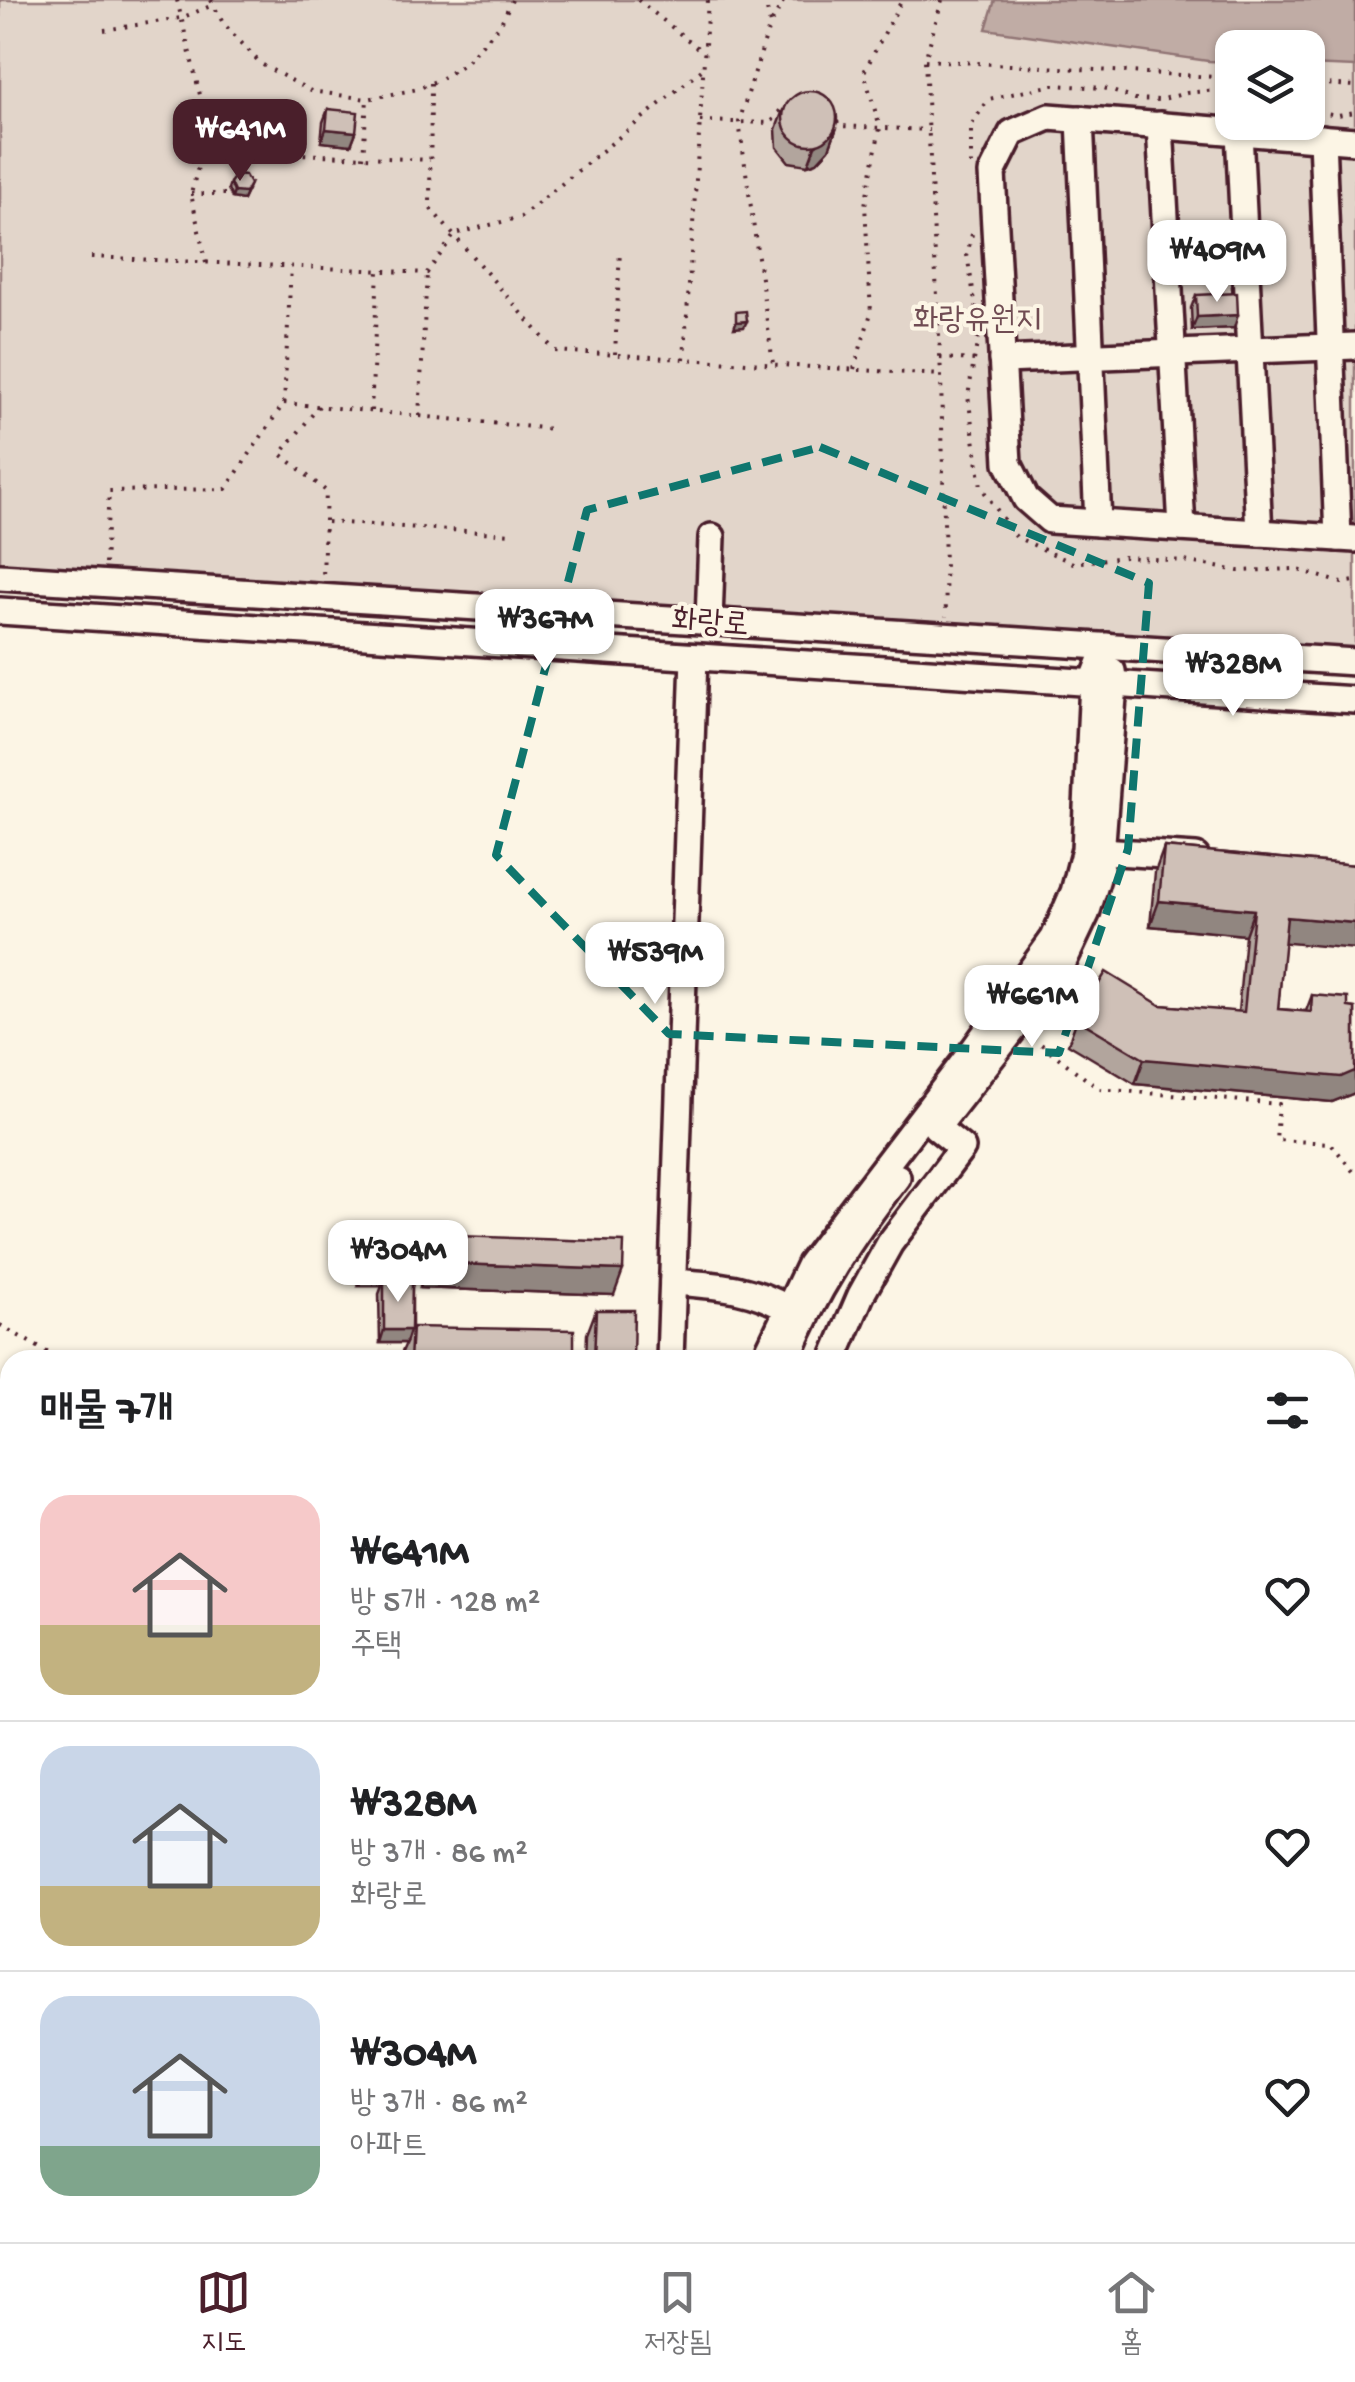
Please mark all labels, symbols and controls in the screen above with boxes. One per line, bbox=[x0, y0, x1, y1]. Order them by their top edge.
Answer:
map controls bbox=[1215, 30, 1325, 140]
button: layers bbox=[1215, 30, 1325, 140]
pin: ₩641M bbox=[170, 99, 310, 184]
text: ₩641M bbox=[195, 112, 285, 150]
pin: ₩409M bbox=[1147, 220, 1287, 305]
text: ₩409M bbox=[1169, 233, 1265, 271]
park label: 화랑유원지 bbox=[913, 303, 1041, 341]
pin: ₩367M bbox=[475, 589, 615, 674]
text: ₩367M bbox=[497, 602, 593, 640]
street label: 화랑로 bbox=[670, 603, 750, 647]
pin: ₩328M bbox=[1163, 634, 1303, 719]
text: ₩328M bbox=[1185, 647, 1281, 685]
pin: ₩539M bbox=[585, 922, 725, 1007]
text: ₩539M bbox=[607, 935, 703, 973]
pin: ₩661M bbox=[962, 965, 1102, 1050]
text: ₩661M bbox=[986, 978, 1078, 1016]
pin: ₩304M bbox=[328, 1220, 468, 1305]
text: ₩304M bbox=[350, 1233, 446, 1271]
icon: filters bbox=[1260, 1383, 1315, 1438]
text: 매물 7개 bbox=[40, 1389, 173, 1438]
text: ₩641M bbox=[350, 1531, 469, 1580]
icon: home bbox=[120, 1535, 240, 1655]
icon: heart bbox=[1260, 1568, 1315, 1623]
text: 방 5개 · 128 m² bbox=[350, 1585, 540, 1623]
text: 주택 bbox=[350, 1628, 402, 1666]
text: ₩328M bbox=[350, 1782, 476, 1831]
icon: home bbox=[120, 1786, 240, 1906]
icon: heart bbox=[1260, 1819, 1315, 1874]
text: 방 3개 · 86 m² bbox=[350, 1836, 528, 1874]
text: 화랑로 bbox=[350, 1879, 427, 1917]
text: ₩304M bbox=[350, 2032, 476, 2081]
icon: home bbox=[120, 2036, 240, 2156]
icon: heart bbox=[1260, 2069, 1315, 2124]
text: 방 3개 · 86 m² bbox=[350, 2086, 528, 2124]
text: 아파트 bbox=[350, 2129, 427, 2167]
tab: 지도 bbox=[196, 2265, 251, 2361]
tab: 저장됨 bbox=[644, 2265, 711, 2361]
tab: 홈 bbox=[1104, 2265, 1159, 2361]

